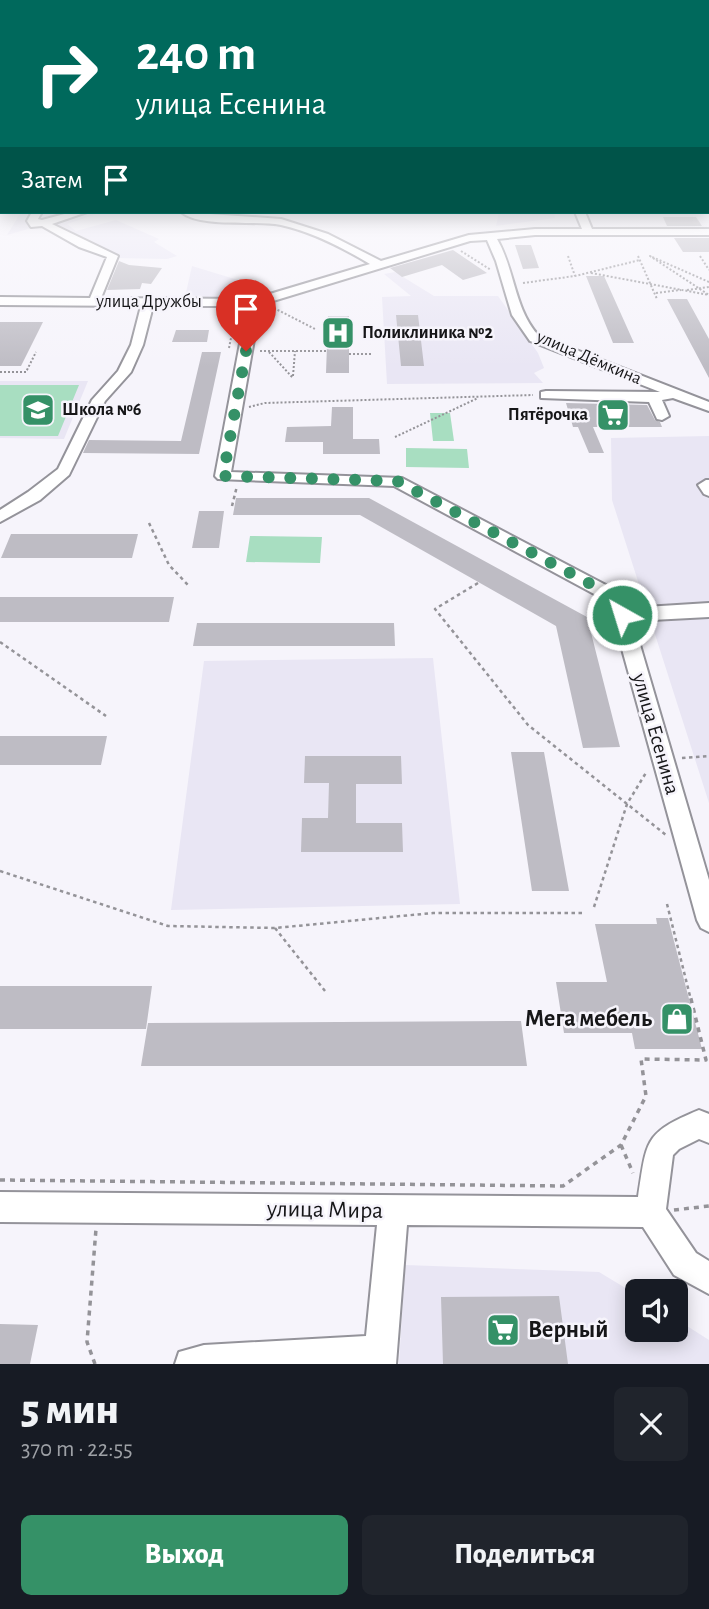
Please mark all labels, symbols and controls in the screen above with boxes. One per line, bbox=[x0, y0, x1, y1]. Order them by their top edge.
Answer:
icon: right bbox=[21, 28, 112, 119]
text: 240 m bbox=[136, 30, 256, 79]
text: улица Есенина bbox=[136, 88, 326, 120]
icon: arrive bbox=[97, 161, 135, 199]
text: Затем bbox=[21, 167, 83, 193]
pin bbox=[216, 279, 276, 351]
icon: arrive bbox=[227, 290, 265, 328]
street label: улица Дружбы bbox=[95, 292, 202, 311]
hospital icon: Поликлиника №2 bbox=[319, 314, 357, 352]
place label: Поликлиника №2 bbox=[362, 324, 493, 342]
street label: улица Дёмкина bbox=[533, 327, 644, 388]
school or university icon: Школа №6 bbox=[19, 391, 57, 429]
supermarket icon: Пятёрочка bbox=[594, 396, 632, 434]
place label: Школа №6 bbox=[62, 401, 142, 419]
place label: Пятёрочка bbox=[508, 406, 588, 424]
position arrow bbox=[585, 578, 659, 652]
street label: улица Есенина bbox=[628, 670, 683, 797]
shop icon: Мега мебель bbox=[658, 1000, 696, 1038]
place label: Мега мебель bbox=[525, 1007, 652, 1031]
street label: улица Мира bbox=[266, 1197, 383, 1223]
map controls bbox=[625, 1279, 688, 1342]
button: sound bbox=[625, 1279, 688, 1342]
supermarket icon: Верный bbox=[484, 1311, 522, 1349]
place label: Верный bbox=[528, 1318, 608, 1342]
button: close bbox=[614, 1387, 688, 1461]
text: 5 мин bbox=[21, 1389, 119, 1431]
text: 370 m · 22:55 bbox=[21, 1438, 133, 1461]
button: Выход bbox=[21, 1515, 348, 1595]
button: Поделиться bbox=[362, 1515, 688, 1595]

